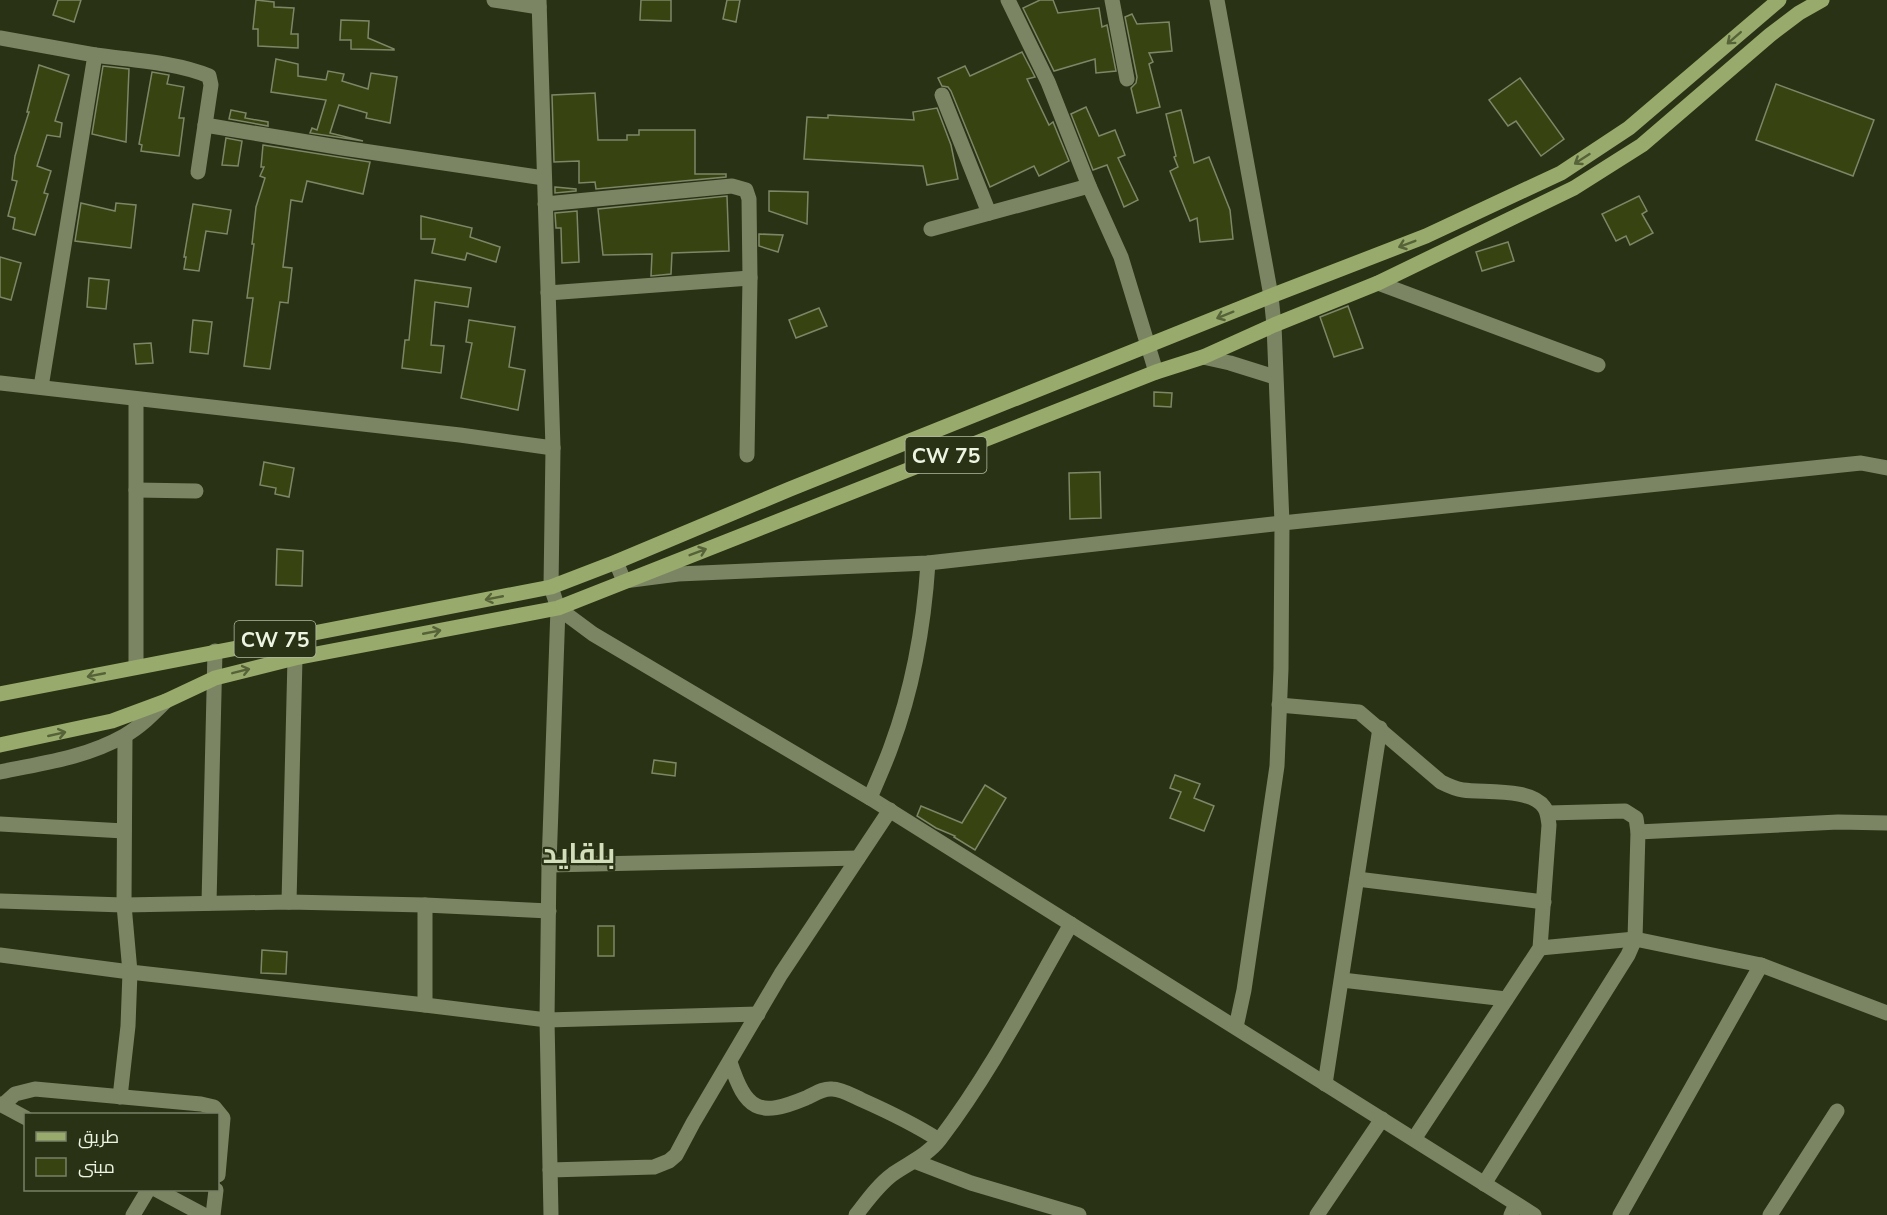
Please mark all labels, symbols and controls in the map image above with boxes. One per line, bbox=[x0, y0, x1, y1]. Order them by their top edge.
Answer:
one-way arrow bbox=[1727, 31, 1742, 45]
one-way arrow bbox=[1575, 153, 1591, 165]
one-way arrow bbox=[1398, 239, 1417, 250]
one-way arrow bbox=[1217, 310, 1235, 321]
road number: CW 75 bbox=[906, 437, 986, 473]
one-way arrow bbox=[688, 546, 707, 557]
one-way arrow bbox=[484, 593, 504, 604]
road number: CW 75 bbox=[234, 621, 316, 657]
one-way arrow bbox=[422, 626, 442, 637]
one-way arrow bbox=[231, 665, 250, 677]
one-way arrow bbox=[87, 670, 106, 681]
one-way arrow bbox=[48, 727, 67, 739]
district label: بلقايد bbox=[543, 835, 615, 870]
legend bbox=[24, 1113, 219, 1191]
text: طريق bbox=[78, 1125, 119, 1149]
text: مبنى bbox=[78, 1155, 115, 1178]

